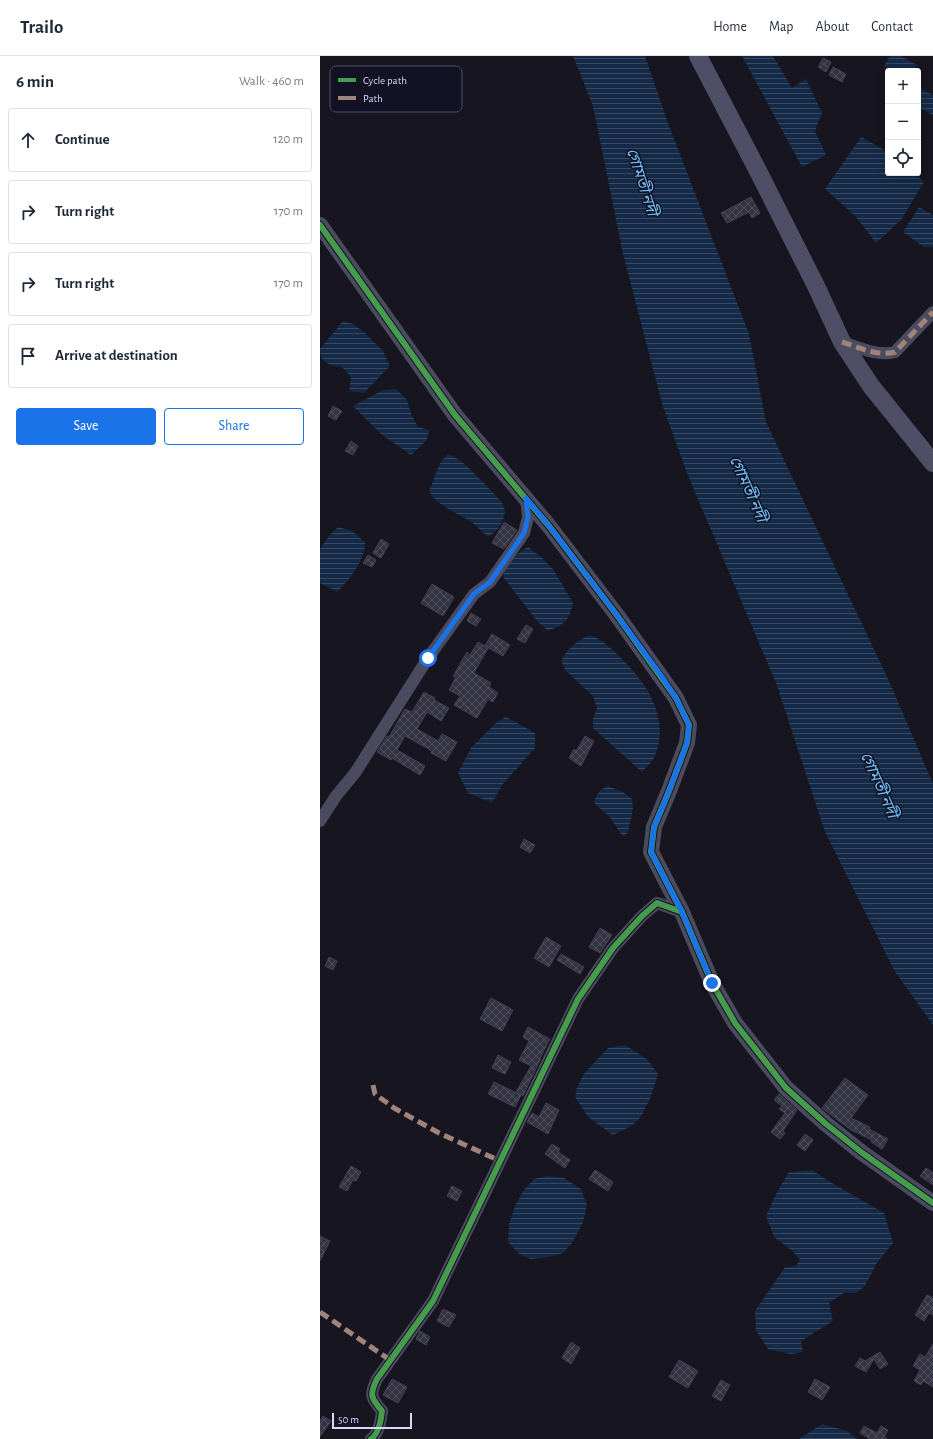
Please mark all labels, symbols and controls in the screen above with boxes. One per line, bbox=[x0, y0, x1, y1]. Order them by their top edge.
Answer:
text: Trailo bbox=[20, 18, 63, 37]
text: Home bbox=[713, 20, 747, 34]
text: Map bbox=[769, 20, 793, 34]
text: About bbox=[815, 20, 849, 34]
text: Contact bbox=[871, 20, 913, 34]
legend bbox=[330, 66, 462, 112]
map controls bbox=[885, 68, 921, 176]
button: + bbox=[885, 68, 921, 104]
text: 6 min bbox=[16, 73, 54, 90]
text: Walk · 460 m bbox=[239, 75, 304, 88]
text: Cycle path bbox=[363, 75, 407, 86]
text: Path bbox=[363, 93, 383, 104]
button: − bbox=[885, 104, 921, 140]
icon: ahead bbox=[17, 129, 39, 151]
text: Continue bbox=[55, 132, 110, 147]
text: 120 m bbox=[273, 133, 303, 146]
button: locate bbox=[885, 140, 921, 176]
water label: গোমতী নদী bbox=[624, 146, 663, 220]
icon: right bbox=[17, 201, 39, 223]
text: Turn right bbox=[55, 204, 114, 219]
text: 170 m bbox=[274, 205, 303, 218]
icon: right bbox=[17, 273, 39, 295]
text: Turn right bbox=[55, 276, 114, 291]
text: 170 m bbox=[274, 277, 303, 290]
icon: arrive bbox=[17, 345, 39, 367]
text: Arrive at destination bbox=[55, 348, 178, 363]
button: Save bbox=[16, 408, 156, 445]
button: Share bbox=[164, 408, 304, 445]
water label: গোমতী নদী bbox=[726, 453, 773, 527]
route start bbox=[419, 649, 437, 667]
water label: গোমতী নদী bbox=[857, 749, 904, 823]
route end bbox=[703, 974, 721, 992]
scale bar bbox=[332, 1411, 412, 1430]
text: 50 m bbox=[338, 1414, 359, 1425]

